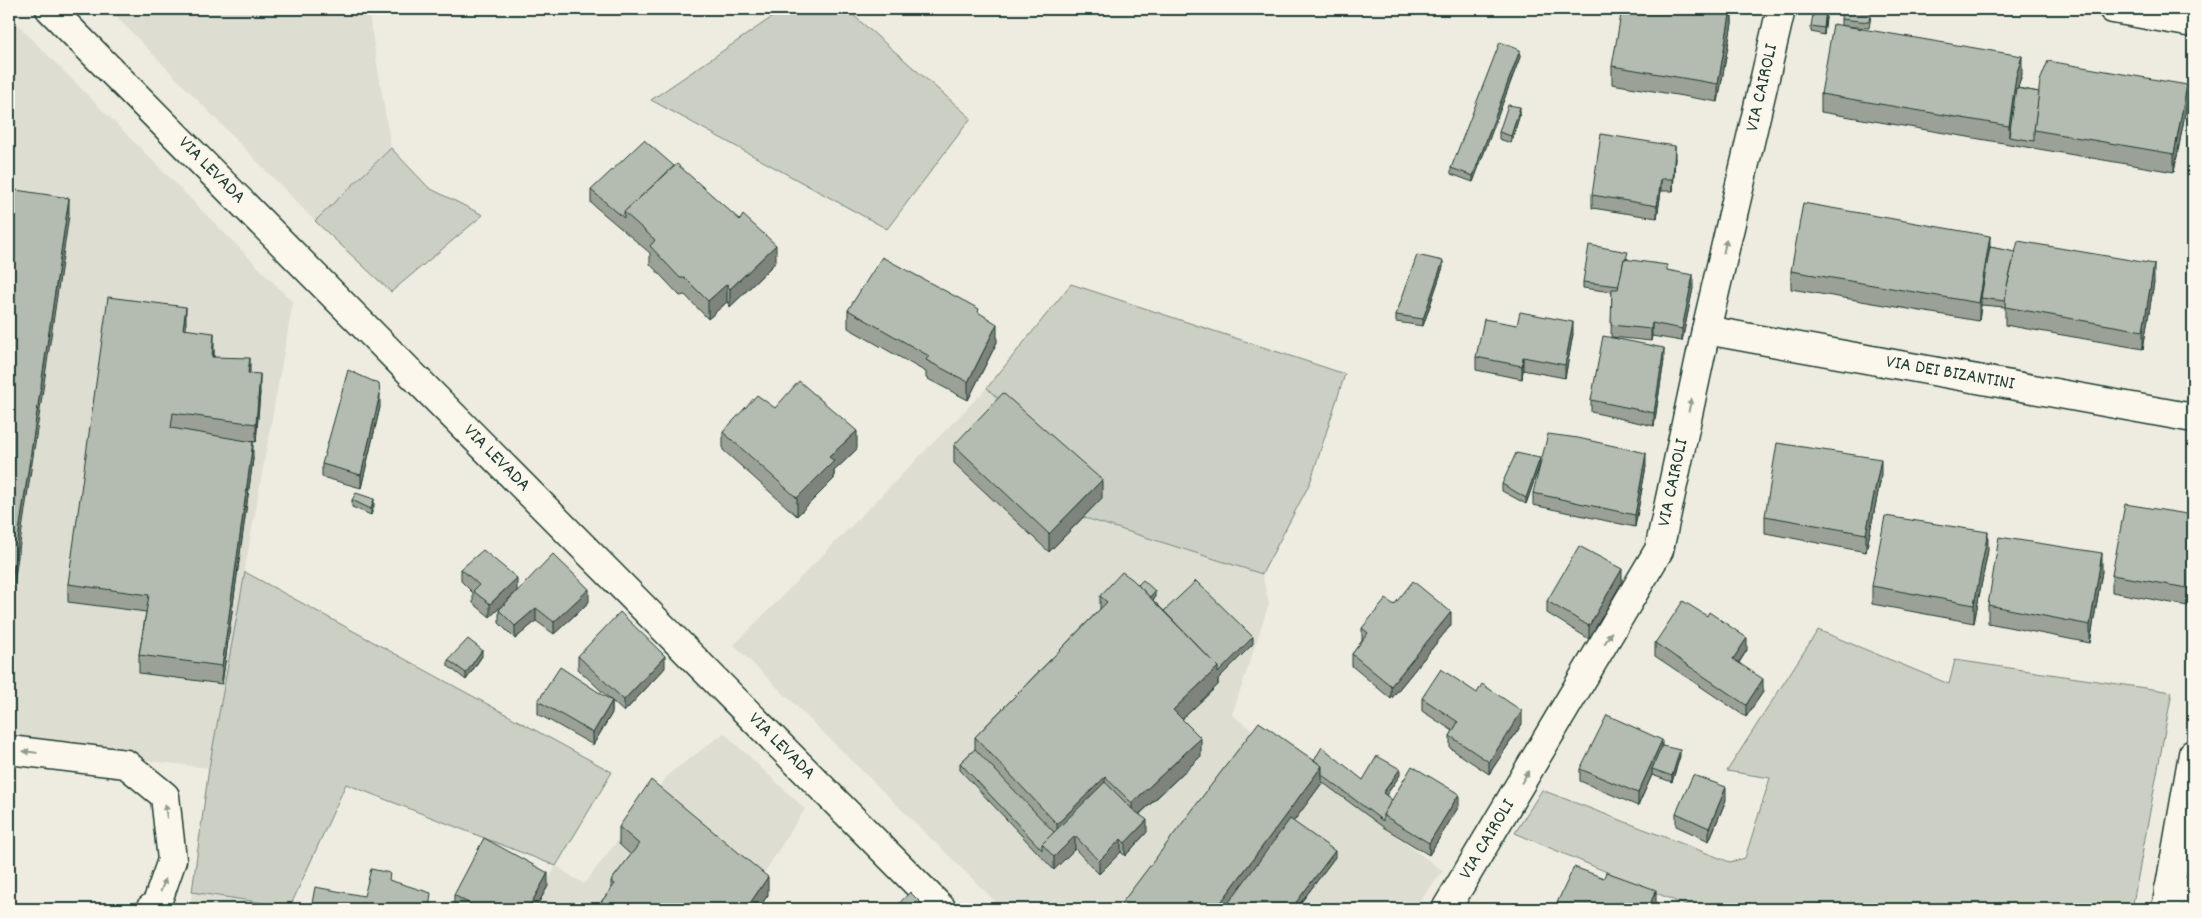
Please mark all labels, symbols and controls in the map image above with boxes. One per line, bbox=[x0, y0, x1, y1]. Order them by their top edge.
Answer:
street label: VIA CAIROLI bbox=[1740, 41, 1786, 135]
street label: VIA LEVADA bbox=[171, 131, 251, 211]
one-way arrow bbox=[1721, 239, 1729, 254]
street label: VIA DEI BIZANTINI bbox=[1884, 349, 2017, 399]
one-way arrow bbox=[1686, 397, 1694, 412]
street label: VIA LEVADA bbox=[456, 419, 536, 499]
street label: VIA CAIROLI bbox=[1652, 436, 1697, 529]
one-way arrow bbox=[1603, 631, 1612, 644]
street label: VIA LEVADA bbox=[741, 707, 821, 787]
one-way arrow bbox=[22, 748, 38, 756]
one-way arrow bbox=[1521, 770, 1529, 785]
street label: VIA CAIROLI bbox=[1453, 795, 1523, 885]
one-way arrow bbox=[162, 803, 170, 819]
one-way arrow bbox=[160, 878, 167, 893]

